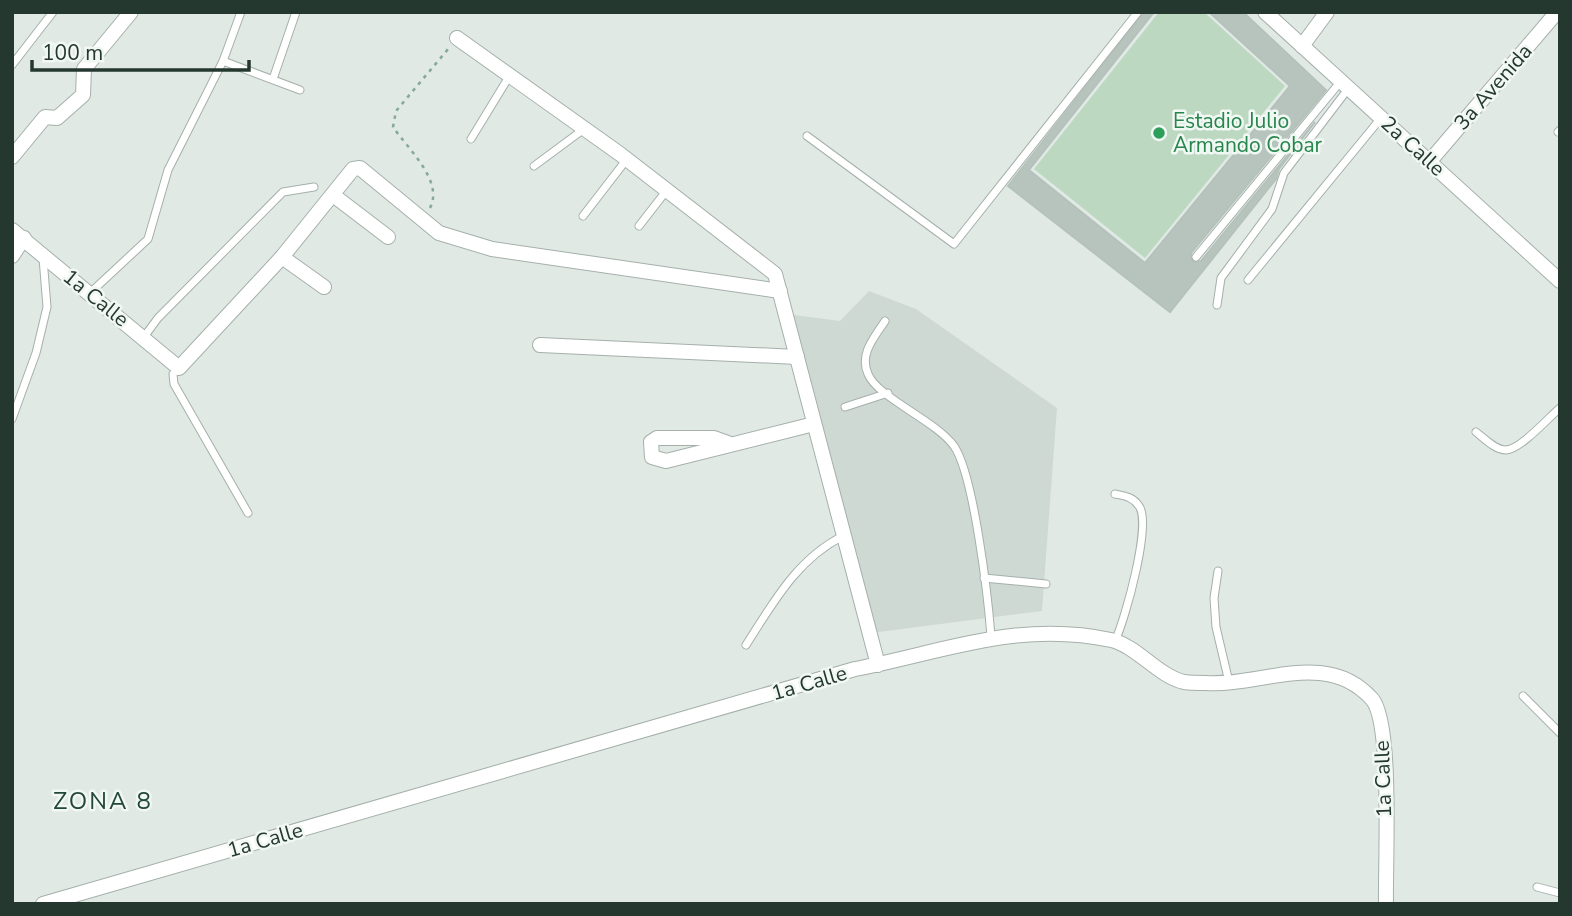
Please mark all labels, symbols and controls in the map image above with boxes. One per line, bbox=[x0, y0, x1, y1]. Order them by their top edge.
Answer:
scale bar bbox=[32, 28, 248, 72]
street label: 3a Avenida bbox=[1448, 38, 1538, 136]
text: 100 m bbox=[42, 39, 103, 67]
place label: Estadio Julio Armando Cobar bbox=[1173, 107, 1323, 159]
street label: 2a Calle bbox=[1375, 110, 1451, 182]
marker: Estadio Julio Armando Cobar bbox=[1151, 125, 1167, 141]
street label: 1a Calle bbox=[57, 263, 135, 333]
street label: 1a Calle bbox=[768, 659, 850, 707]
street label: 1a Calle bbox=[1368, 740, 1398, 818]
district label: ZONA 8 bbox=[53, 785, 153, 817]
street label: 1a Calle bbox=[224, 816, 306, 864]

